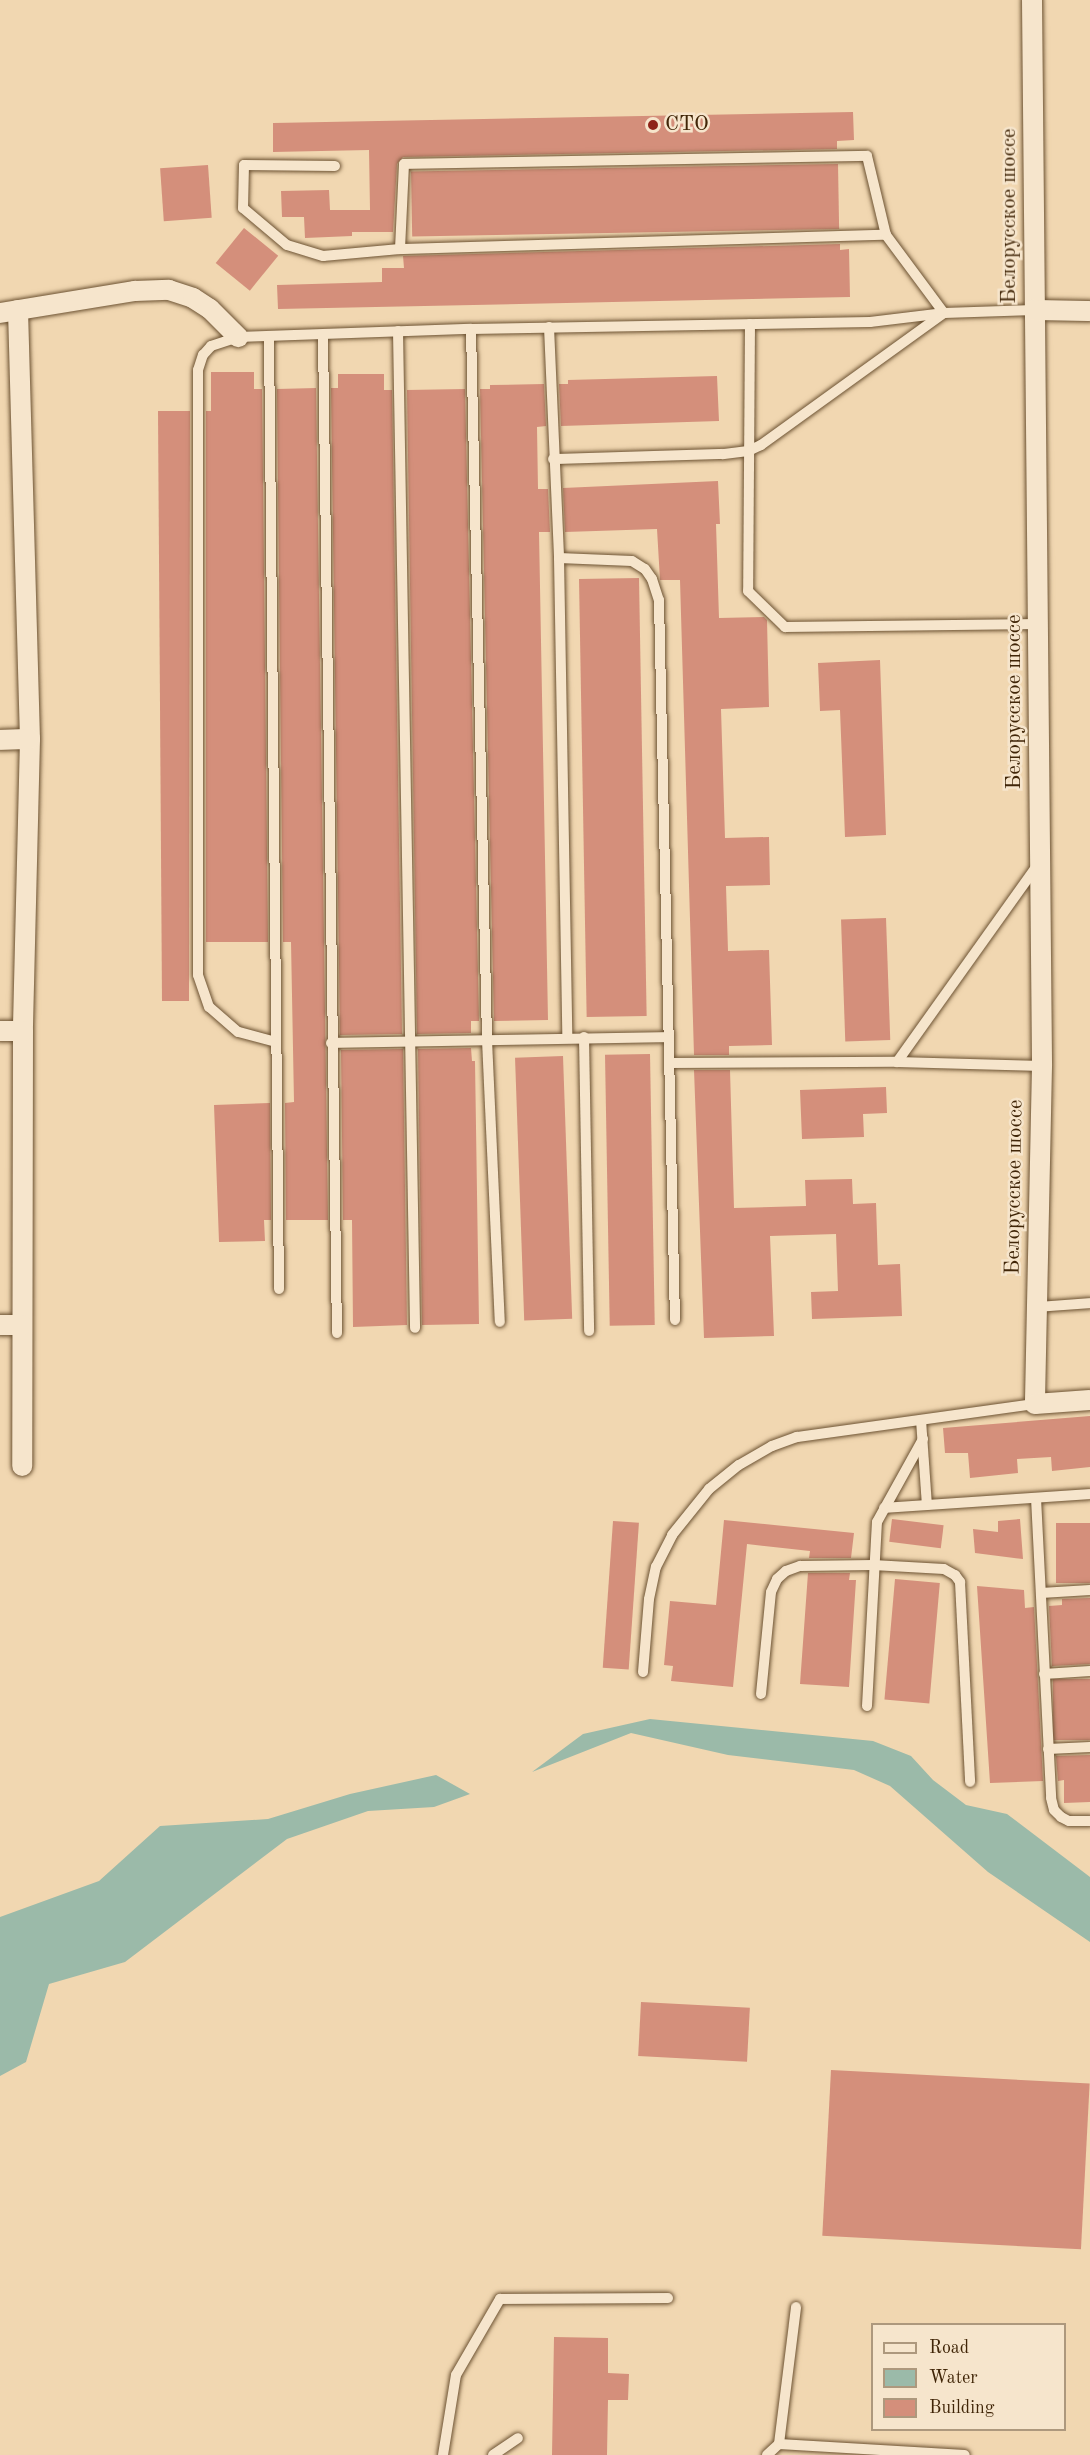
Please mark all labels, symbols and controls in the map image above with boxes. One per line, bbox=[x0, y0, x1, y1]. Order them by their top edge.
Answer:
place label: СТО bbox=[665, 112, 709, 138]
marker: СТО bbox=[646, 118, 660, 132]
street label: Белорусское шоссе bbox=[997, 128, 1023, 304]
street label: Белорусское шоссе bbox=[1002, 614, 1028, 790]
street label: Белорусское шоссе bbox=[1001, 1099, 1029, 1275]
legend bbox=[871, 2323, 1066, 2431]
text: Road bbox=[929, 2339, 969, 2357]
text: Water bbox=[929, 2369, 978, 2387]
text: Building bbox=[929, 2399, 994, 2417]

